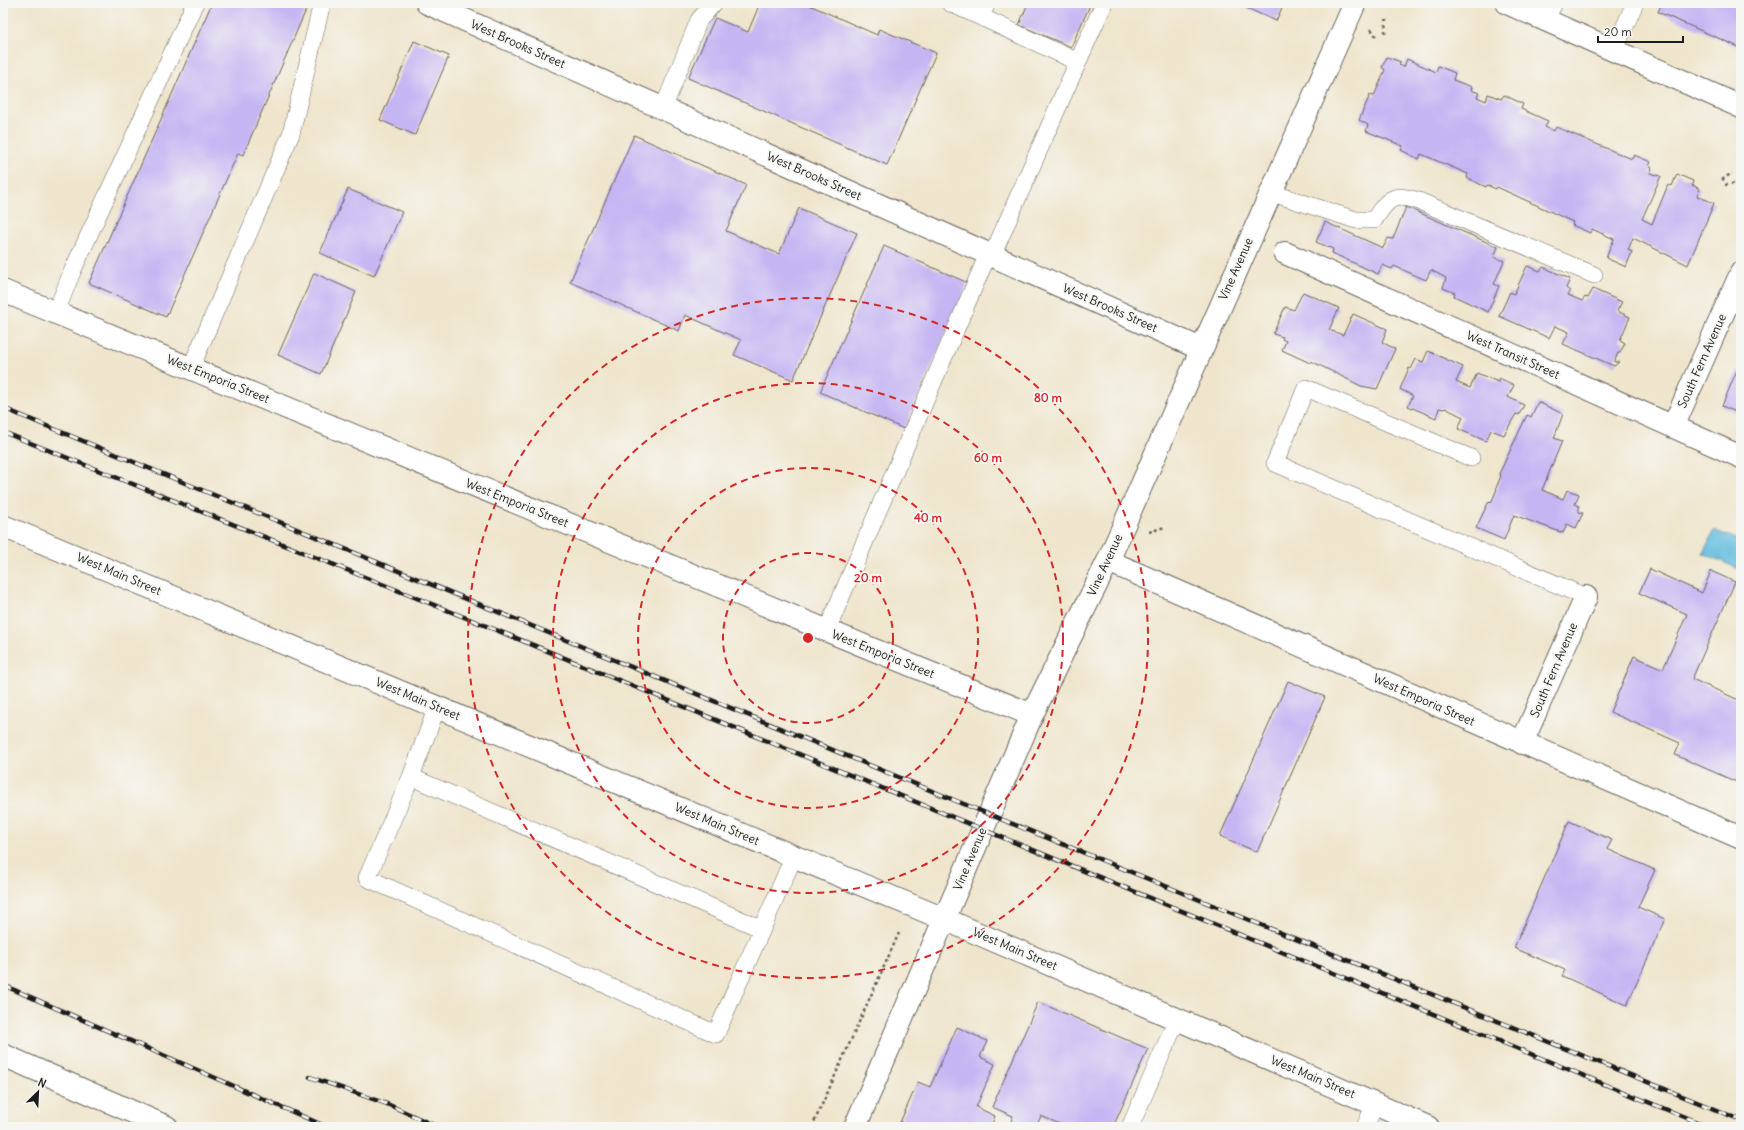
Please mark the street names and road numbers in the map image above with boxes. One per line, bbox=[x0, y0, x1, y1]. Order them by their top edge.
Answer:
street label: West Brooks Street bbox=[469, 16, 568, 71]
street label: West Brooks Street bbox=[765, 148, 864, 203]
street label: Vine Avenue bbox=[1215, 235, 1256, 302]
street label: West Brooks Street bbox=[1061, 280, 1160, 335]
street label: South Fern Avenue bbox=[1674, 311, 1729, 410]
street label: West Transit Street bbox=[1464, 327, 1562, 382]
street label: West Emporia Street bbox=[165, 351, 272, 406]
street label: West Emporia Street bbox=[464, 475, 571, 530]
street label: Vine Avenue bbox=[1084, 531, 1125, 598]
street label: West Main Street bbox=[75, 549, 164, 598]
street label: South Fern Avenue bbox=[1527, 620, 1580, 720]
street label: West Emporia Street bbox=[830, 626, 937, 681]
street label: West Emporia Street bbox=[1371, 670, 1477, 729]
street label: West Main Street bbox=[374, 674, 463, 723]
street label: West Main Street bbox=[673, 799, 762, 848]
street label: Vine Avenue bbox=[950, 825, 989, 892]
street label: West Main Street bbox=[971, 924, 1060, 973]
street label: West Main Street bbox=[1269, 1052, 1358, 1101]

